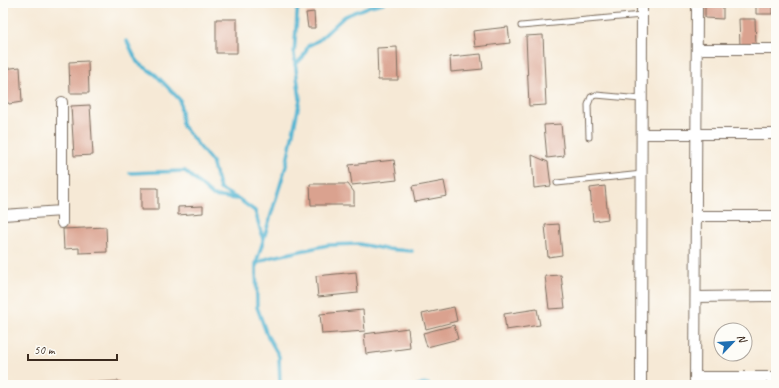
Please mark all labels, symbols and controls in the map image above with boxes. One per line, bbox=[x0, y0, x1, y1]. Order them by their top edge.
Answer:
north arrow bbox=[713, 322, 753, 362]
text: N bbox=[734, 332, 751, 346]
scale bar bbox=[28, 336, 117, 362]
text: 50 m bbox=[34, 342, 56, 358]

